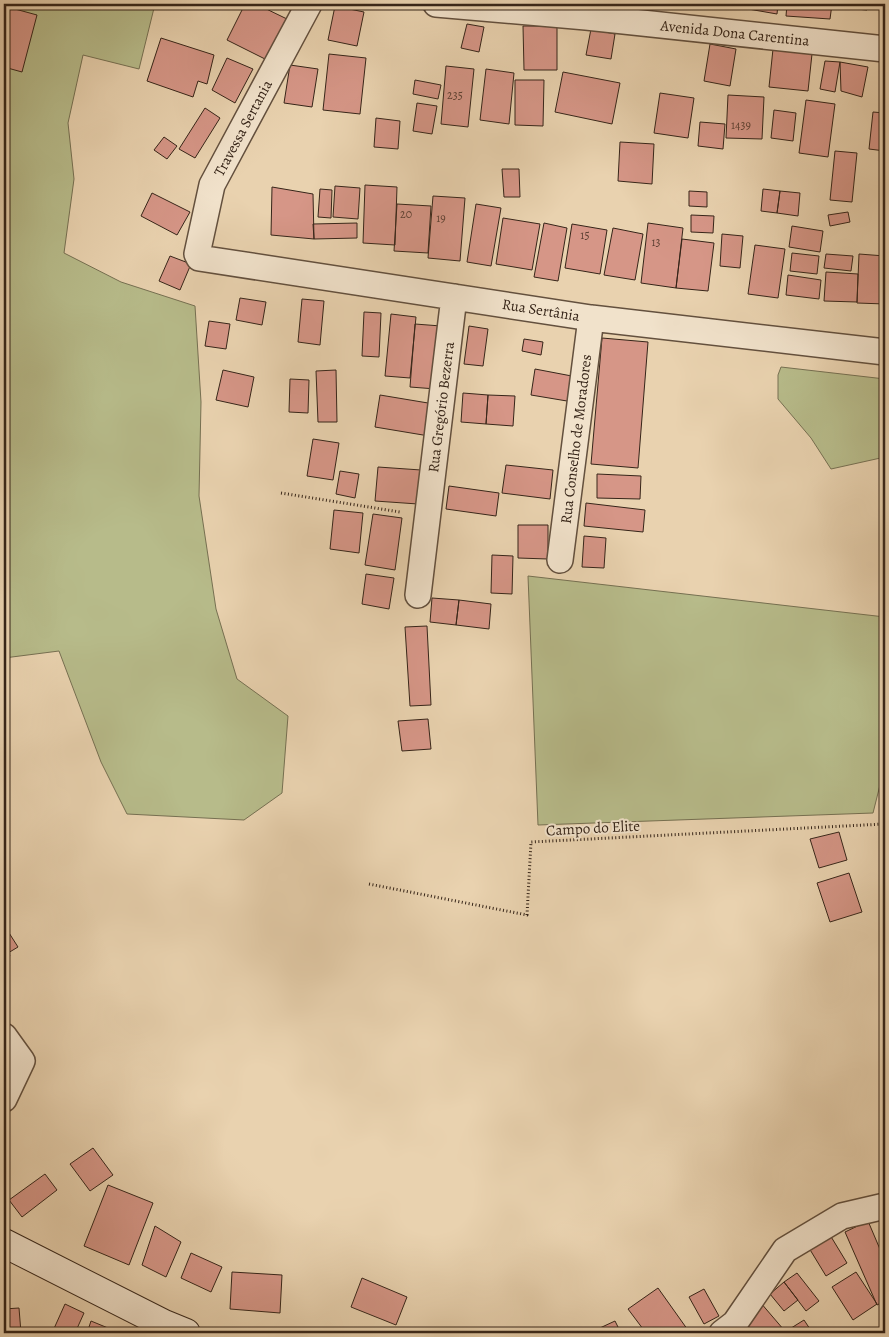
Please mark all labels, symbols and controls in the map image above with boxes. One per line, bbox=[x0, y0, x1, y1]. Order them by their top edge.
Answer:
street label: Avenida Dona Carentina bbox=[659, 15, 810, 51]
street label: Travessa Sertania bbox=[209, 76, 277, 180]
house number: 235 bbox=[447, 87, 463, 103]
house number: 1439 bbox=[731, 117, 751, 133]
house number: 20 bbox=[400, 206, 412, 222]
house number: 19 bbox=[436, 210, 446, 226]
house number: 15 bbox=[580, 227, 590, 243]
house number: 13 bbox=[651, 234, 661, 250]
street label: Rua Sertânia bbox=[501, 294, 581, 326]
street label: Rua Gregório Bezerra bbox=[423, 340, 459, 474]
street label: Rua Conselho de Moradores bbox=[556, 353, 596, 525]
street label: Campo do Elite bbox=[545, 816, 641, 840]

